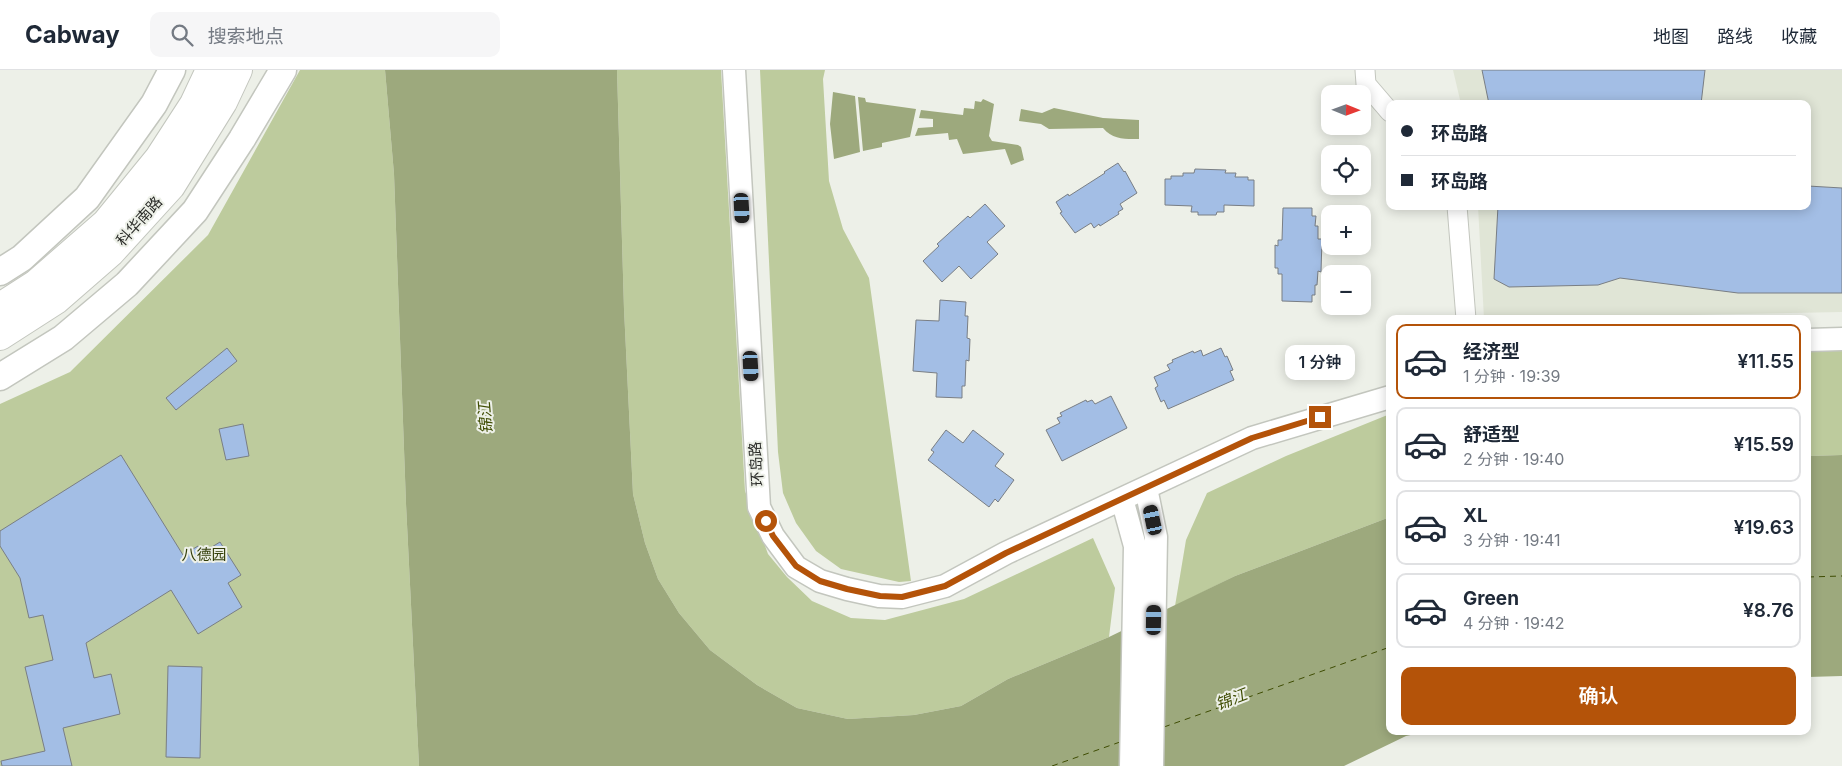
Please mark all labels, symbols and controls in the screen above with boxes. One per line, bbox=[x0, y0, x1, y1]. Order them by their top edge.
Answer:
search box bbox=[150, 12, 500, 57]
text: Cabway bbox=[25, 20, 120, 49]
icon: search bbox=[168, 21, 196, 49]
text: 搜索地点 bbox=[208, 25, 284, 48]
text: 地图 bbox=[1653, 26, 1689, 47]
text: 路线 bbox=[1717, 26, 1753, 47]
text: 收藏 bbox=[1781, 26, 1817, 47]
north arrow bbox=[1321, 85, 1371, 135]
map controls bbox=[1321, 85, 1371, 315]
text: 环岛路 bbox=[1431, 122, 1488, 145]
button: locate bbox=[1321, 145, 1371, 195]
text: 环岛路 bbox=[1431, 170, 1488, 193]
street label: 科华南路 bbox=[112, 192, 166, 250]
car bbox=[733, 193, 750, 223]
button: + bbox=[1321, 205, 1371, 255]
button: − bbox=[1321, 265, 1371, 315]
icon: car bbox=[1403, 339, 1448, 384]
text: 经济型 bbox=[1463, 340, 1520, 363]
callout: 1 分钟 bbox=[1285, 344, 1355, 380]
text: ¥11.55 bbox=[1737, 350, 1794, 373]
car bbox=[742, 351, 759, 381]
text: 1 分钟 bbox=[1299, 352, 1341, 372]
text: 1 分钟 · 19:39 bbox=[1463, 366, 1560, 386]
water label: 锦江 bbox=[473, 399, 496, 435]
route end bbox=[1309, 406, 1331, 428]
icon: car bbox=[1403, 422, 1448, 467]
text: 舒适型 bbox=[1463, 423, 1520, 446]
text: ¥15.59 bbox=[1734, 433, 1794, 456]
street label: 环岛路 bbox=[745, 441, 767, 487]
text: 2 分钟 · 19:40 bbox=[1463, 449, 1564, 469]
car bbox=[1142, 504, 1163, 536]
text: XL bbox=[1463, 504, 1488, 527]
icon: car bbox=[1403, 505, 1448, 550]
route start bbox=[755, 510, 777, 532]
text: ¥19.63 bbox=[1734, 516, 1794, 539]
text: 3 分钟 · 19:41 bbox=[1463, 530, 1561, 550]
park label: 八德园 bbox=[181, 545, 227, 564]
text: Green bbox=[1463, 587, 1519, 610]
icon: car bbox=[1403, 588, 1448, 633]
text: ¥8.76 bbox=[1743, 599, 1794, 622]
car bbox=[1146, 605, 1161, 635]
text: 4 分钟 · 19:42 bbox=[1463, 613, 1565, 633]
button: 确认 bbox=[1401, 667, 1796, 725]
water label: 锦江 bbox=[1212, 683, 1251, 714]

